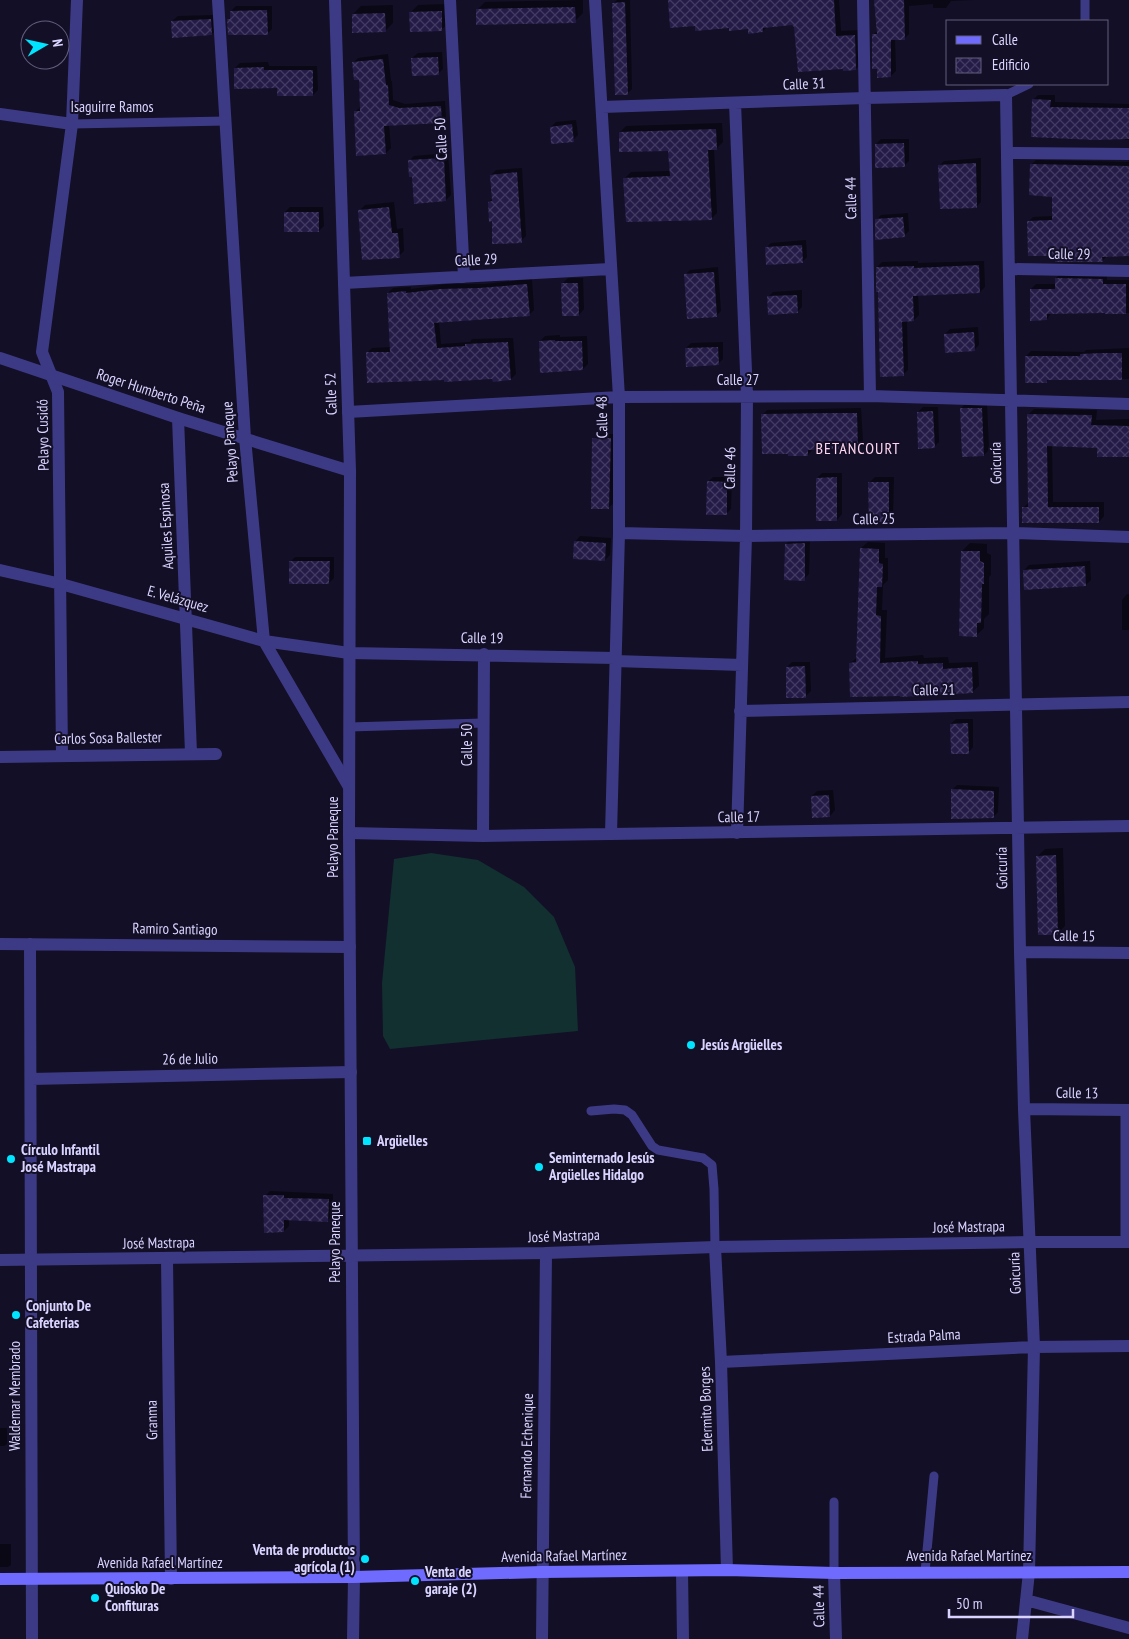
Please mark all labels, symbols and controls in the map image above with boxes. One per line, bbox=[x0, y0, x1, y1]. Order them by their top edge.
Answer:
north arrow bbox=[20, 20, 70, 70]
legend bbox=[946, 20, 1109, 85]
text: Calle bbox=[992, 30, 1018, 49]
text: N bbox=[48, 38, 67, 48]
text: Edificio bbox=[992, 55, 1030, 74]
street label: Calle 31 bbox=[782, 73, 826, 94]
street label: Isaguirre Ramos bbox=[71, 97, 153, 116]
street label: Calle 50 bbox=[430, 117, 451, 161]
street label: Calle 44 bbox=[841, 176, 860, 219]
street label: Calle 29 bbox=[1048, 244, 1090, 263]
street label: Calle 29 bbox=[454, 249, 498, 270]
street label: Roger Humberto Peña bbox=[94, 364, 208, 417]
street label: Calle 27 bbox=[717, 370, 759, 389]
street label: Calle 52 bbox=[320, 372, 341, 416]
street label: Calle 48 bbox=[592, 396, 611, 438]
street label: Pelayo Cusidó bbox=[32, 399, 53, 471]
street label: Pelayo Paneque bbox=[217, 401, 242, 483]
district label: BETANCOURT bbox=[815, 438, 901, 458]
street label: Goicuría bbox=[986, 442, 1005, 484]
street label: Calle 46 bbox=[720, 446, 739, 489]
street label: Aquiles Espinosa bbox=[154, 482, 177, 570]
street label: Calle 25 bbox=[853, 509, 895, 528]
street label: E. Velázquez bbox=[145, 581, 211, 616]
street label: Calle 19 bbox=[461, 628, 503, 647]
street label: Calle 21 bbox=[913, 680, 955, 699]
street label: Calle 50 bbox=[457, 723, 476, 766]
street label: Carlos Sosa Ballester bbox=[54, 727, 163, 748]
street label: Pelayo Paneque bbox=[323, 796, 342, 878]
street label: Calle 17 bbox=[718, 807, 760, 826]
street label: Goicuría bbox=[992, 847, 1011, 889]
street label: Ramiro Santiago bbox=[132, 918, 218, 939]
street label: Calle 15 bbox=[1053, 926, 1095, 945]
place label: Jesús Argüelles bbox=[700, 1035, 782, 1054]
marker: Jesús Argüelles bbox=[685, 1039, 697, 1051]
street label: 26 de Julio bbox=[162, 1049, 218, 1068]
street label: Calle 13 bbox=[1056, 1083, 1098, 1102]
place label: Argüelles bbox=[376, 1131, 428, 1150]
marker: Argüelles bbox=[361, 1135, 373, 1147]
place label: Círculo Infantil José Mastrapa bbox=[20, 1140, 100, 1176]
place label: Seminternado Jesús Argüelles Hidalgo bbox=[548, 1148, 655, 1184]
marker: Círculo Infantil José Mastrapa bbox=[5, 1153, 17, 1165]
marker: Seminternado Jesús Argüelles Hidalgo bbox=[533, 1161, 545, 1173]
street label: Pelayo Paneque bbox=[325, 1201, 344, 1283]
street label: José Mastrapa bbox=[932, 1216, 1005, 1237]
street label: José Mastrapa bbox=[527, 1225, 600, 1246]
street label: José Mastrapa bbox=[122, 1232, 195, 1253]
street label: Goicuría bbox=[1004, 1252, 1025, 1295]
place label: Conjunto De Cafeterias bbox=[26, 1296, 91, 1332]
marker: Conjunto De Cafeterias bbox=[10, 1309, 22, 1321]
street label: Estrada Palma bbox=[887, 1324, 961, 1347]
street label: Waldemar Membrado bbox=[5, 1341, 24, 1451]
street label: Edermito Borges bbox=[695, 1366, 716, 1452]
street label: Fernando Echenique bbox=[516, 1393, 537, 1499]
street label: Granma bbox=[142, 1400, 161, 1440]
place label: Venta de productos agrícola (1) bbox=[252, 1540, 355, 1576]
street label: Avenida Rafael Martínez bbox=[501, 1545, 627, 1566]
street label: Avenida Rafael Martínez bbox=[906, 1546, 1032, 1565]
street label: Avenida Rafael Martínez bbox=[97, 1553, 223, 1572]
marker: Venta de productos agrícola (1) bbox=[359, 1553, 371, 1565]
place label: Venta de garaje (2) bbox=[424, 1562, 477, 1598]
marker: Venta de garaje (2) bbox=[409, 1575, 421, 1587]
place label: Quiosko De Confituras bbox=[105, 1579, 166, 1615]
street label: Calle 44 bbox=[809, 1584, 828, 1627]
scale bar bbox=[949, 1586, 1073, 1618]
marker: Quiosko De Confituras bbox=[89, 1592, 101, 1604]
text: 50 m bbox=[956, 1594, 982, 1613]

